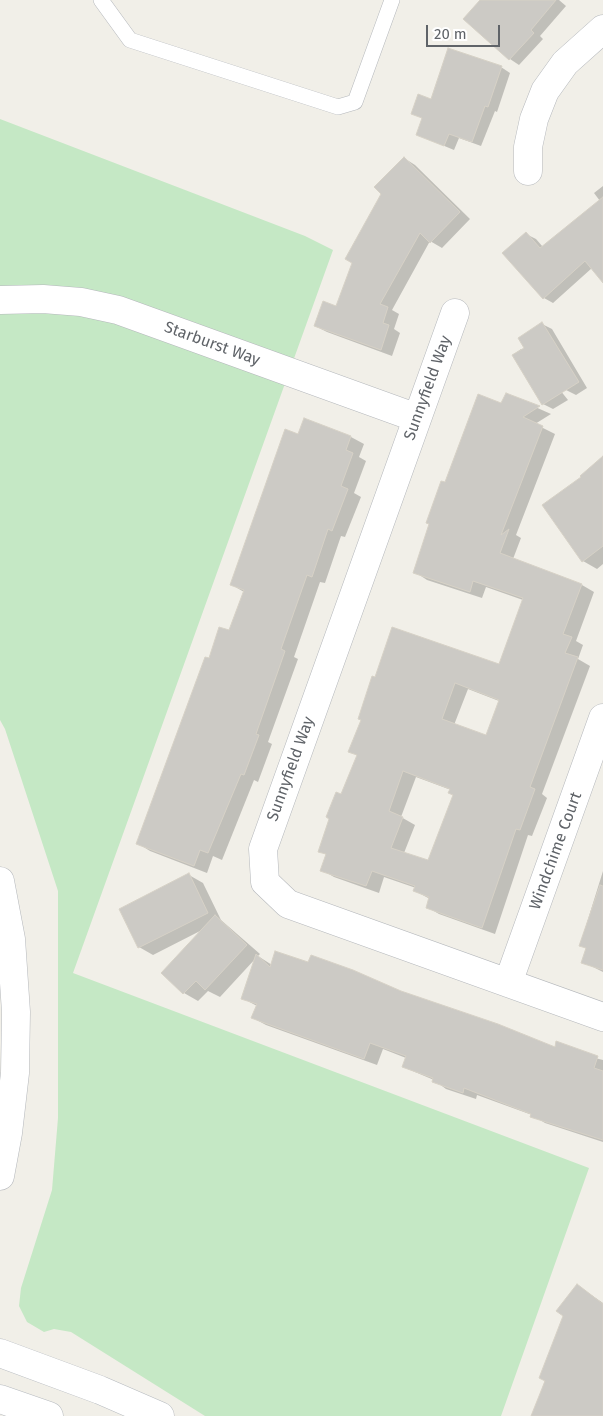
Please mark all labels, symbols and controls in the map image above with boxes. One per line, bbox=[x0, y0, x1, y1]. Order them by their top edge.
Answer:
scale bar bbox=[428, 15, 502, 47]
text: 20 m bbox=[434, 25, 467, 43]
street label: Starburst Way bbox=[161, 318, 263, 370]
street label: Sunnyfield Way bbox=[400, 333, 456, 443]
street label: Sunnyfield Way bbox=[263, 714, 319, 824]
street label: Windchime Court bbox=[526, 789, 586, 913]

